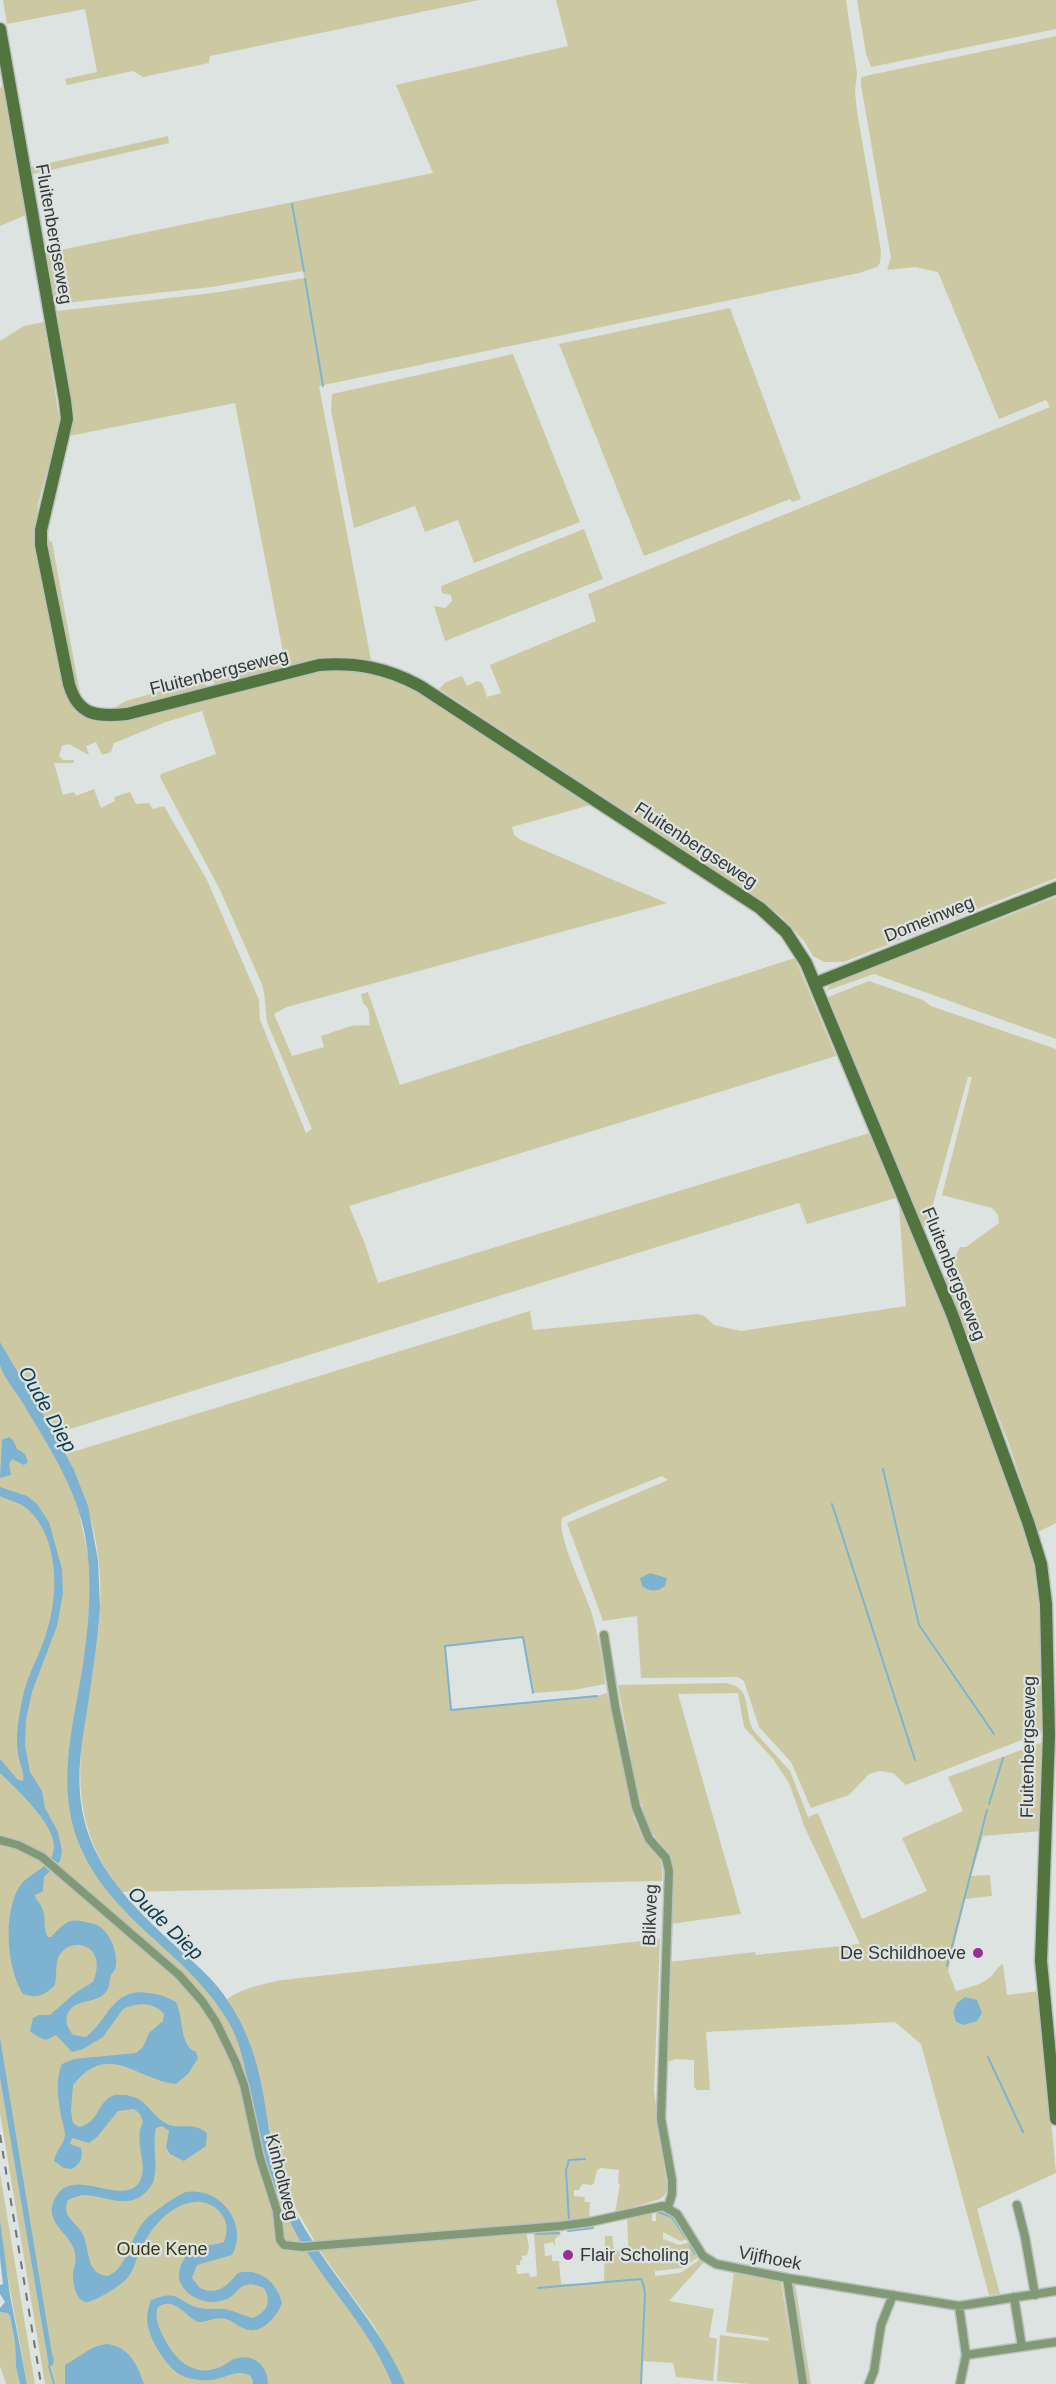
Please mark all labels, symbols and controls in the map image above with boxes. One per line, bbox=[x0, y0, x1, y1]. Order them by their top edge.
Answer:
street label: Fluitenbergseweg bbox=[32, 162, 76, 306]
street label: Fluitenbergseweg bbox=[148, 645, 290, 699]
street label: Fluitenbergseweg bbox=[631, 798, 761, 892]
street label: Domeinweg bbox=[881, 892, 977, 946]
street label: Fluitenbergseweg bbox=[918, 1204, 990, 1344]
water label: Oude Diep bbox=[15, 1362, 81, 1456]
street label: Fluitenbergseweg bbox=[1017, 1676, 1039, 1818]
water label: Oude Diep bbox=[124, 1882, 208, 1964]
street label: Blikweg bbox=[639, 1884, 661, 1946]
place label: De Schildhoeve bbox=[840, 1943, 966, 1963]
marker: De Schildhoeve bbox=[971, 1946, 985, 1960]
street label: Kinholtweg bbox=[262, 2132, 302, 2222]
park label: Oude Kene bbox=[116, 2239, 208, 2259]
street label: Vijfhoek bbox=[737, 2242, 804, 2274]
place label: Flair Scholing bbox=[580, 2245, 689, 2265]
marker: Flair Scholing bbox=[561, 2248, 575, 2262]

